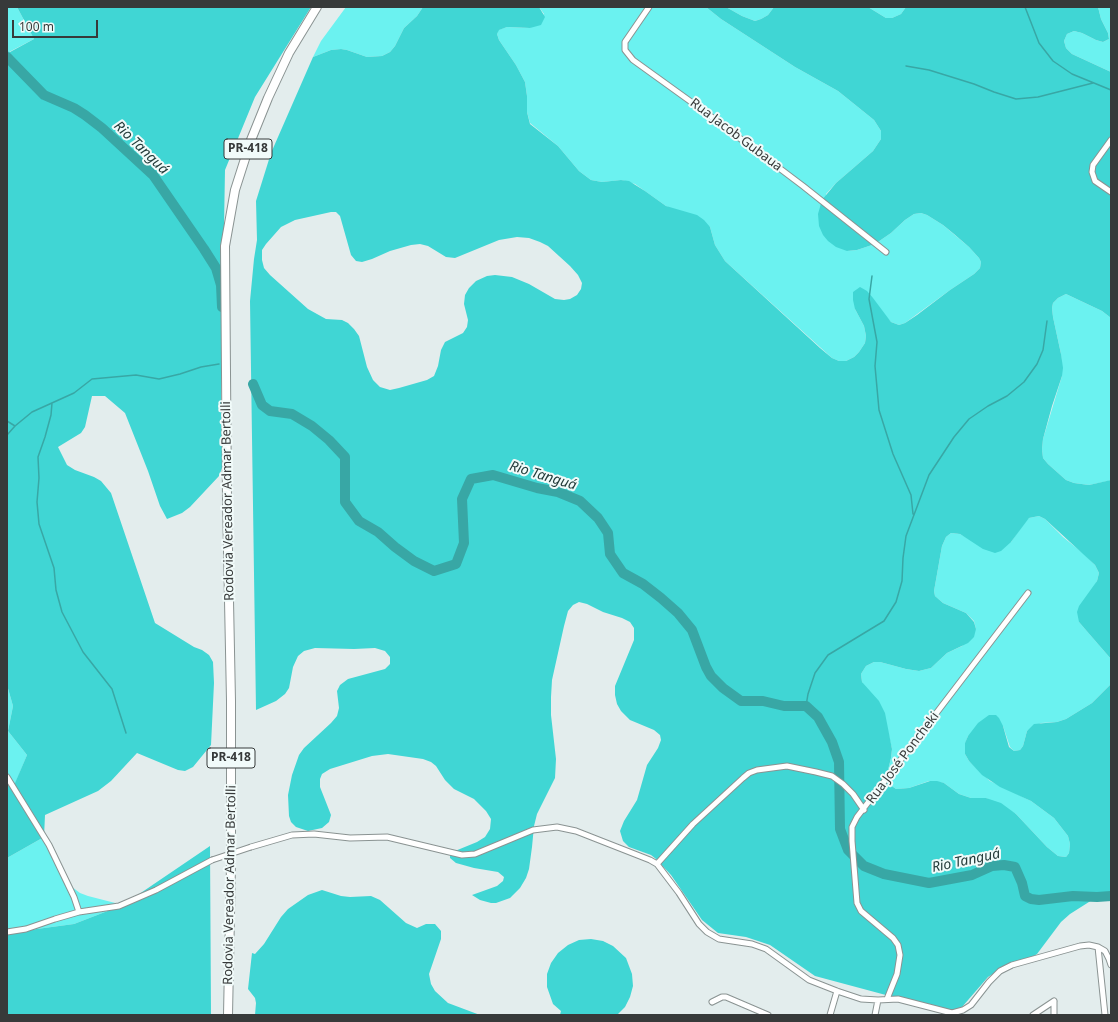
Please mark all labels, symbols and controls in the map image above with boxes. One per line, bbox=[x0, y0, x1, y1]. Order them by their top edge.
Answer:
scale bar bbox=[14, 12, 100, 38]
text: 100 m bbox=[19, 18, 54, 35]
street label: Rua Jacob Gubaua bbox=[687, 95, 785, 175]
water label: Rio Tanguá bbox=[110, 118, 172, 178]
road number: PR-418 bbox=[224, 139, 272, 159]
street label: Rodovia Vereador Admar Bertolli bbox=[218, 401, 238, 601]
water label: Rio Tanguá bbox=[507, 458, 579, 494]
street label: Rua José Poncheki bbox=[863, 709, 943, 807]
road number: PR-418 bbox=[207, 748, 255, 768]
street label: Rodovia Vereador Admar Bertolli bbox=[220, 785, 240, 985]
water label: Rio Tanguá bbox=[930, 846, 1002, 876]

